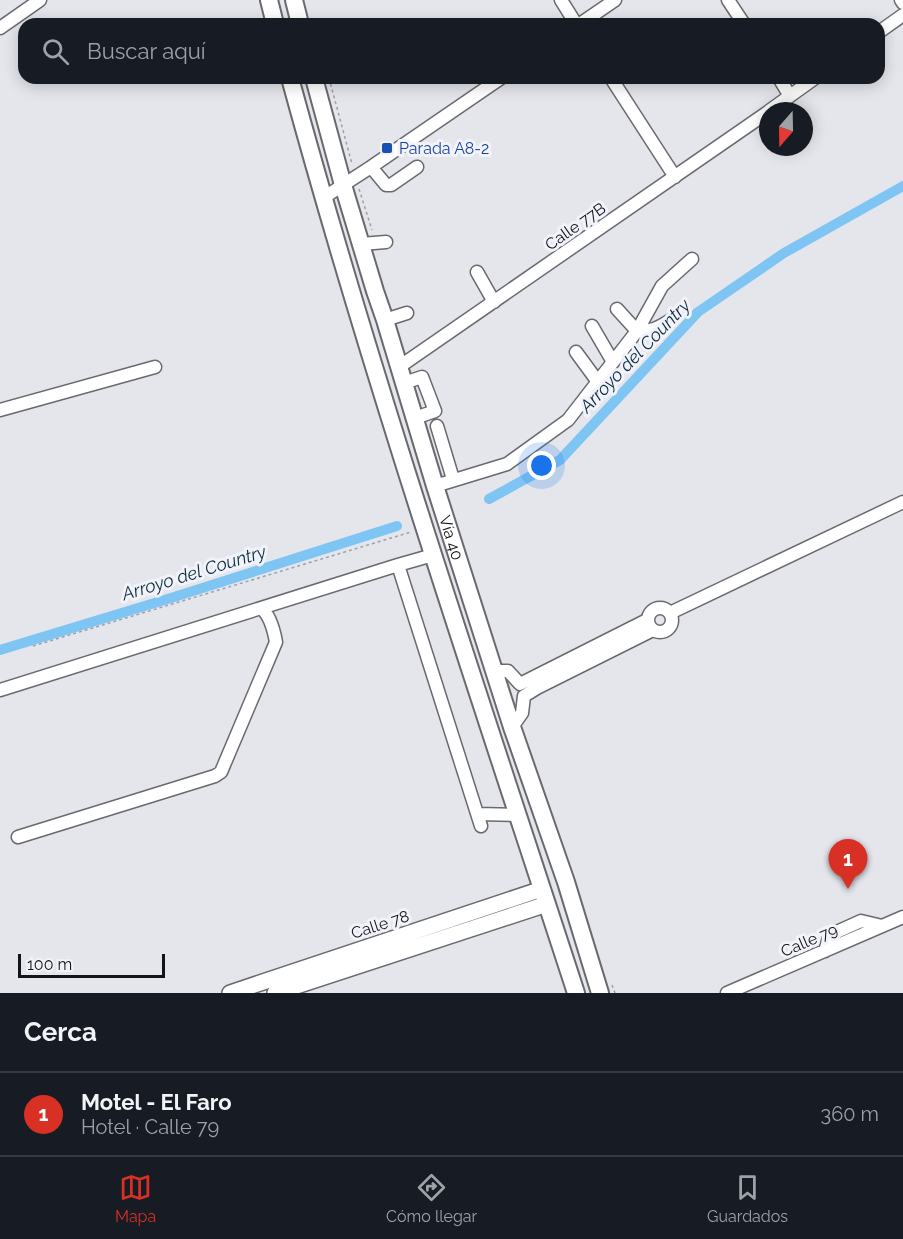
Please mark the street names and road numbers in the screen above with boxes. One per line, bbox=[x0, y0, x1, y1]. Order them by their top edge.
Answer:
street label: Calle 77B bbox=[541, 199, 609, 254]
street label: Vía 40 bbox=[435, 513, 467, 563]
street label: Calle 78 bbox=[349, 906, 412, 943]
street label: Calle 79 bbox=[778, 920, 840, 961]

